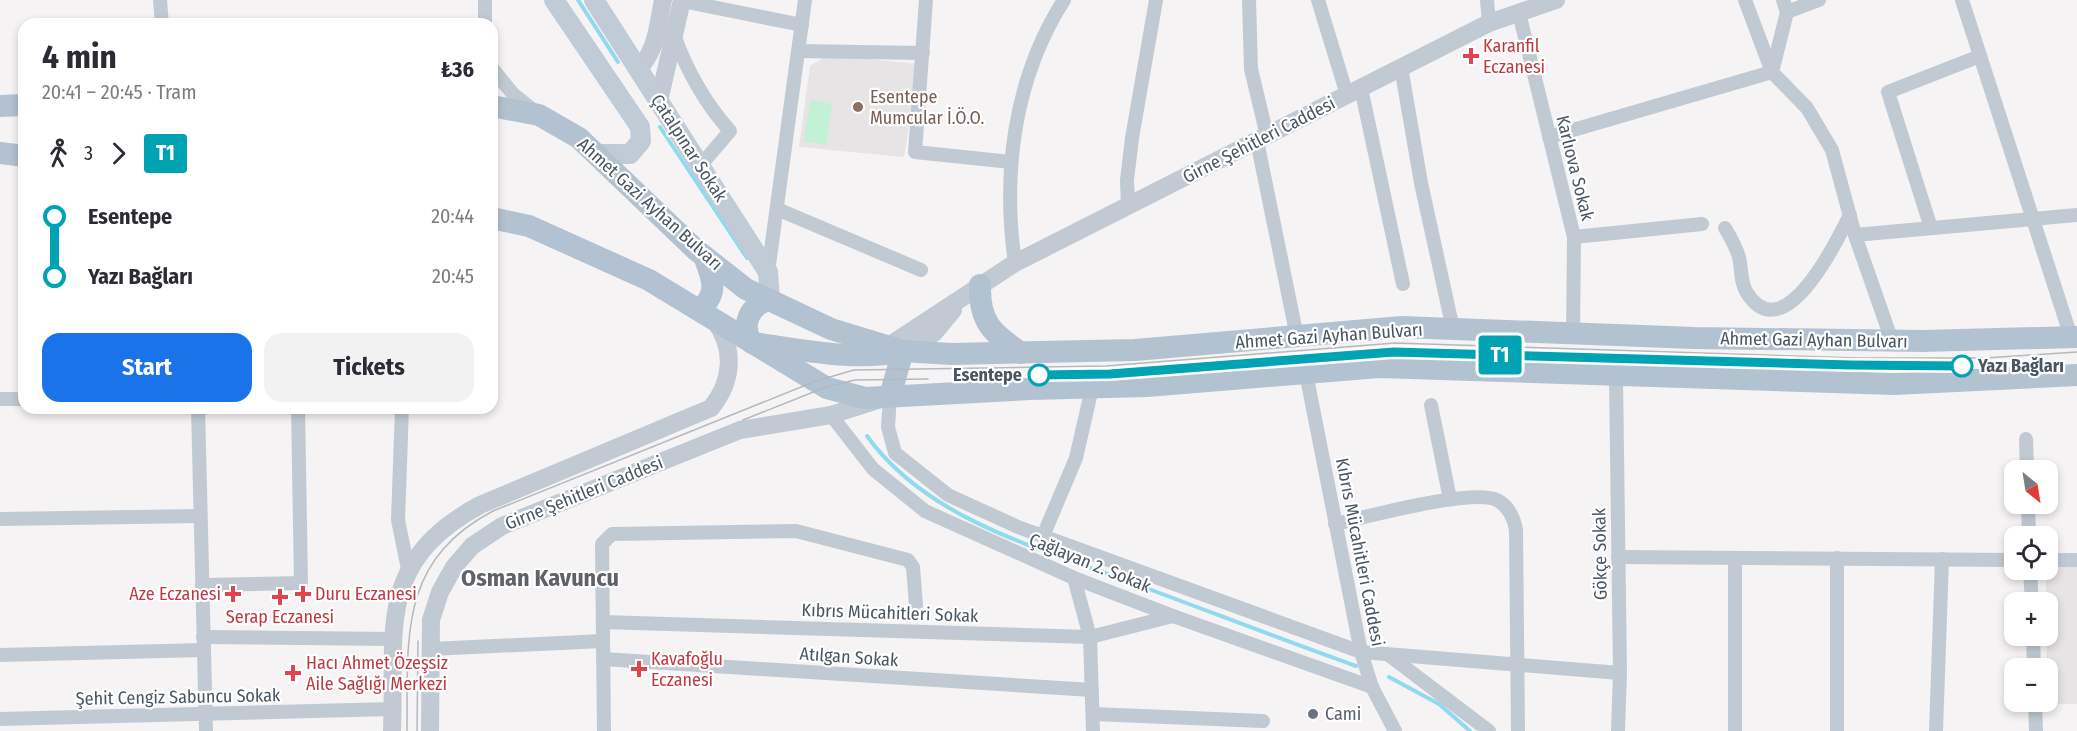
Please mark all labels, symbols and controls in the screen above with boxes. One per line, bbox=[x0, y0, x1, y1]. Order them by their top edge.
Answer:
place label: Karanfil Eczanesi bbox=[1483, 35, 1545, 78]
text: 4 min bbox=[42, 37, 117, 77]
marker: Karanfil Eczanesi bbox=[1464, 49, 1478, 63]
text: ₺36 bbox=[441, 56, 474, 83]
text: 20:41 – 20:45 · Tram bbox=[42, 80, 197, 104]
place label: Esentepe Mumcular İ.Ö.O. bbox=[870, 86, 985, 129]
street label: Çatalpınar Sokak bbox=[646, 90, 732, 206]
street label: Girne Şehitleri Caddesi bbox=[1179, 92, 1339, 188]
marker: Esentepe Mumcular İ.Ö.O. bbox=[851, 100, 865, 114]
street label: Karlıova Sokak bbox=[1551, 113, 1599, 224]
street label: Ahmet Gazi Ayhan Bulvarı bbox=[573, 133, 727, 275]
icon: walk bbox=[42, 137, 75, 170]
icon: forward bbox=[102, 137, 135, 170]
text: T1 bbox=[156, 140, 175, 166]
text: 3 bbox=[84, 141, 93, 165]
text: Esentepe bbox=[88, 203, 172, 230]
text: 20:44 bbox=[431, 204, 474, 228]
text: Yazı Bağları bbox=[88, 263, 193, 290]
text: 20:45 bbox=[432, 264, 474, 288]
street label: Ahmet Gazi Ayhan Bulvarı bbox=[1235, 318, 1423, 354]
street label: Ahmet Gazi Ayhan Bulvarı bbox=[1720, 327, 1908, 353]
button: Start bbox=[42, 333, 252, 402]
button: Tickets bbox=[264, 333, 474, 402]
line badge: T1 bbox=[1473, 336, 1527, 374]
text: T1 bbox=[1491, 342, 1509, 368]
marker: Yazı Bağları bbox=[1951, 355, 1973, 377]
place label: Yazı Bağları bbox=[1977, 355, 2064, 377]
place label: Esentepe bbox=[953, 364, 1022, 386]
marker: Esentepe bbox=[1028, 364, 1050, 386]
street label: Girne Şehitleri Caddesi bbox=[502, 451, 666, 535]
street label: Kıbrıs Mücahitleri Caddesi bbox=[1331, 456, 1389, 648]
north arrow bbox=[2004, 460, 2058, 514]
map controls bbox=[2004, 460, 2058, 712]
street label: Gökçe Sokak bbox=[1588, 507, 1612, 600]
button: locate bbox=[2004, 526, 2058, 580]
street label: Çağlayan 2. Sokak bbox=[1026, 529, 1155, 598]
district label: Osman Kavuncu bbox=[461, 564, 619, 592]
place label: Aze Eczanesi bbox=[129, 583, 221, 605]
place label: Duru Eczanesi bbox=[315, 583, 417, 605]
marker: Aze Eczanesi bbox=[226, 587, 240, 601]
marker: Duru Eczanesi bbox=[296, 587, 310, 601]
marker: Serap Eczanesi bbox=[273, 590, 287, 604]
button: + bbox=[2004, 592, 2058, 646]
street label: Kıbrıs Mücahitleri Sokak bbox=[801, 599, 979, 627]
place label: Serap Eczanesi bbox=[226, 606, 334, 628]
street label: Atılgan Sokak bbox=[799, 643, 900, 671]
place label: Kavafoğlu Eczanesi bbox=[651, 648, 723, 691]
place label: Hacı Ahmet Özeşsiz Aile Sağlığı Merkezi bbox=[306, 652, 448, 695]
button: − bbox=[2004, 658, 2058, 712]
marker: Kavafoğlu Eczanesi bbox=[632, 662, 646, 676]
marker: Hacı Ahmet Özeşsiz Aile Sağlığı Merkezi bbox=[284, 664, 302, 682]
street label: Şehit Cengiz Sabuncu Sokak bbox=[76, 684, 281, 710]
place label: Cami bbox=[1325, 703, 1361, 725]
marker: Cami bbox=[1306, 707, 1320, 721]

